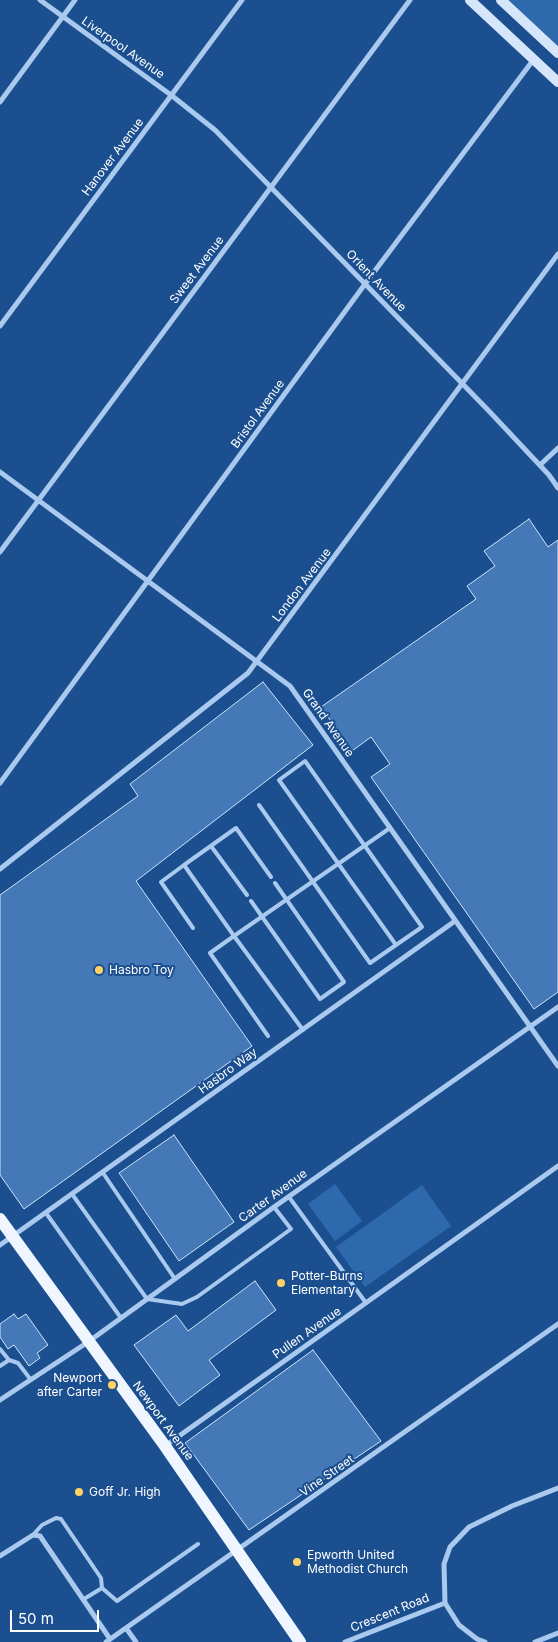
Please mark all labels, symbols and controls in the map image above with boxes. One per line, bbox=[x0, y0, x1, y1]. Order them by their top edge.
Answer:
street label: Liverpool Avenue bbox=[79, 14, 167, 82]
street label: Hanover Avenue bbox=[79, 115, 147, 199]
street label: Sweet Avenue bbox=[167, 233, 227, 307]
street label: Orient Avenue bbox=[343, 247, 409, 315]
street label: Bristol Avenue bbox=[228, 377, 288, 451]
street label: London Avenue bbox=[270, 545, 334, 625]
street label: Grand Avenue bbox=[299, 686, 357, 760]
place label: Hasbro Toy bbox=[109, 963, 174, 977]
marker: Hasbro Toy bbox=[93, 964, 105, 976]
street label: Hasbro Way bbox=[196, 1045, 260, 1097]
street label: Carter Avenue bbox=[236, 1166, 310, 1226]
place label: Potter-Burns Elementary bbox=[291, 1269, 363, 1297]
marker: Potter-Burns Elementary bbox=[275, 1277, 287, 1289]
street label: Pullen Avenue bbox=[270, 1304, 344, 1362]
place label: Newport after Carter bbox=[37, 1371, 102, 1399]
marker: Newport after Carter bbox=[106, 1379, 118, 1391]
street label: Newport Avenue bbox=[129, 1379, 197, 1463]
street label: Vine Street bbox=[297, 1452, 357, 1500]
place label: Goff Jr. High bbox=[89, 1485, 161, 1499]
marker: Goff Jr. High bbox=[73, 1486, 85, 1498]
place label: Epworth United Methodist Church bbox=[307, 1548, 408, 1576]
marker: Epworth United Methodist Church bbox=[291, 1556, 303, 1568]
street label: Crescent Road bbox=[349, 1591, 431, 1635]
scale bar bbox=[12, 1600, 101, 1632]
text: 50 m bbox=[18, 1609, 54, 1628]

